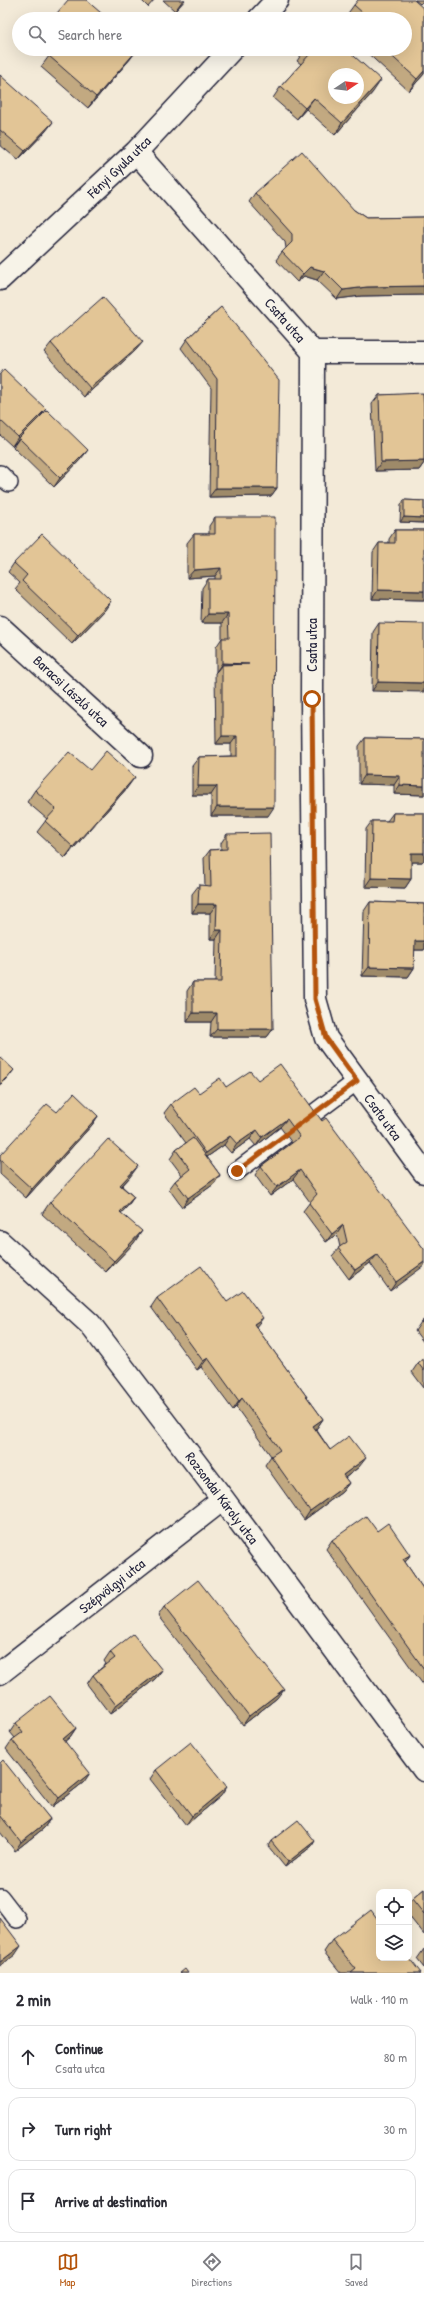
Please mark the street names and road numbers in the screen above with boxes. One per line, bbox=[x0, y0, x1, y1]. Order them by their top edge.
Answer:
street label: Fényi Gyula utca bbox=[82, 131, 156, 203]
street label: Csata utca bbox=[261, 293, 310, 346]
street label: Csata utca bbox=[302, 618, 321, 672]
street label: Baracsi László utca bbox=[30, 651, 114, 731]
street label: Csata utca bbox=[360, 1090, 407, 1144]
street label: Rozsondai Károly utca bbox=[181, 1448, 264, 1549]
street label: Szépvölgyi utca bbox=[75, 1554, 150, 1618]

